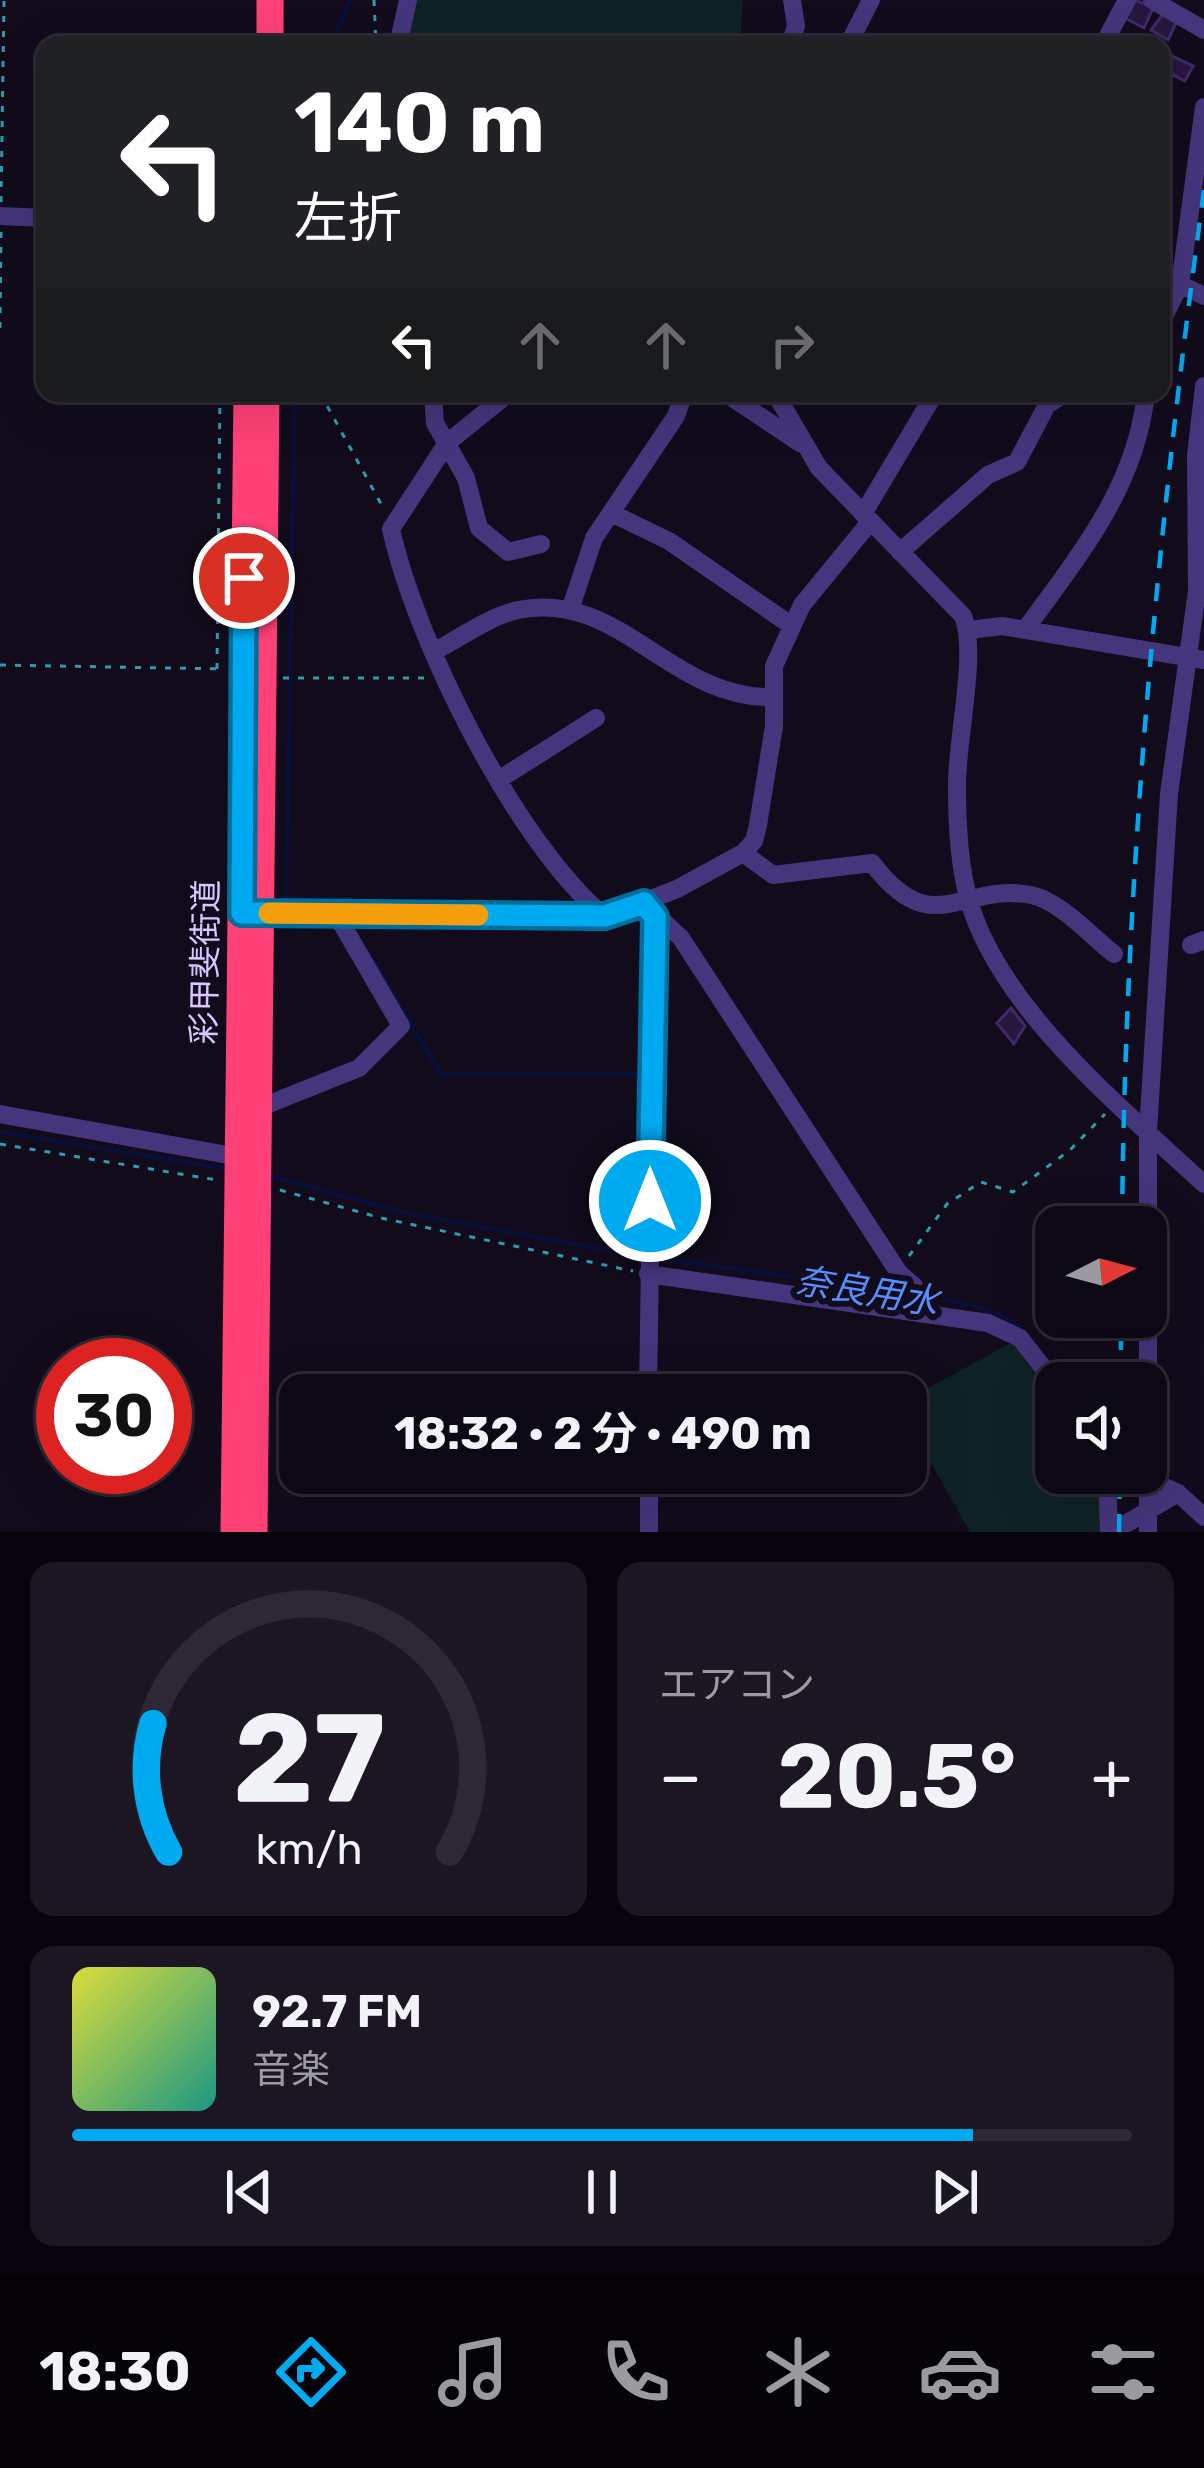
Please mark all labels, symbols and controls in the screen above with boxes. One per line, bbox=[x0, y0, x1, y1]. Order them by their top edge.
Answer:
text: 140 m bbox=[294, 73, 545, 173]
icon: left bbox=[96, 84, 252, 240]
text: 左折 bbox=[294, 187, 402, 251]
icon: left bbox=[381, 312, 447, 378]
icon: ahead bbox=[507, 312, 573, 378]
icon: ahead bbox=[633, 312, 699, 378]
icon: right bbox=[759, 312, 825, 378]
pin bbox=[193, 527, 295, 629]
icon: arrive bbox=[211, 545, 277, 611]
street label: 彩甲斐街道 bbox=[184, 879, 226, 1045]
position arrow bbox=[587, 1138, 713, 1264]
north arrow bbox=[1035, 1206, 1167, 1338]
map controls bbox=[1035, 1206, 1167, 1494]
water label: 奈良用水 bbox=[793, 1259, 945, 1324]
speed limit sign: 30 bbox=[36, 1338, 192, 1494]
button: sound bbox=[1035, 1362, 1167, 1494]
text: 18:32 · 2 分 · 490 m bbox=[394, 1407, 812, 1460]
text: エアコン bbox=[659, 1662, 815, 1708]
text: 27 bbox=[232, 1684, 385, 1832]
text: 20.5° bbox=[777, 1723, 1016, 1830]
text: − bbox=[659, 1737, 702, 1816]
text: + bbox=[1091, 1737, 1132, 1816]
text: km/h bbox=[255, 1824, 362, 1875]
text: 92.7 FM bbox=[252, 1985, 422, 2038]
text: 音楽 bbox=[252, 2047, 330, 2093]
icon: previous bbox=[216, 2159, 282, 2225]
icon: pause bbox=[569, 2159, 635, 2225]
icon: next bbox=[922, 2159, 988, 2225]
icon: directions bbox=[269, 2330, 353, 2414]
icon: music bbox=[431, 2330, 515, 2414]
icon: phone bbox=[594, 2330, 678, 2414]
icon: climate bbox=[756, 2330, 840, 2414]
icon: car bbox=[918, 2330, 1002, 2414]
icon: filters bbox=[1081, 2330, 1165, 2414]
text: 18:30 bbox=[39, 2340, 191, 2404]

